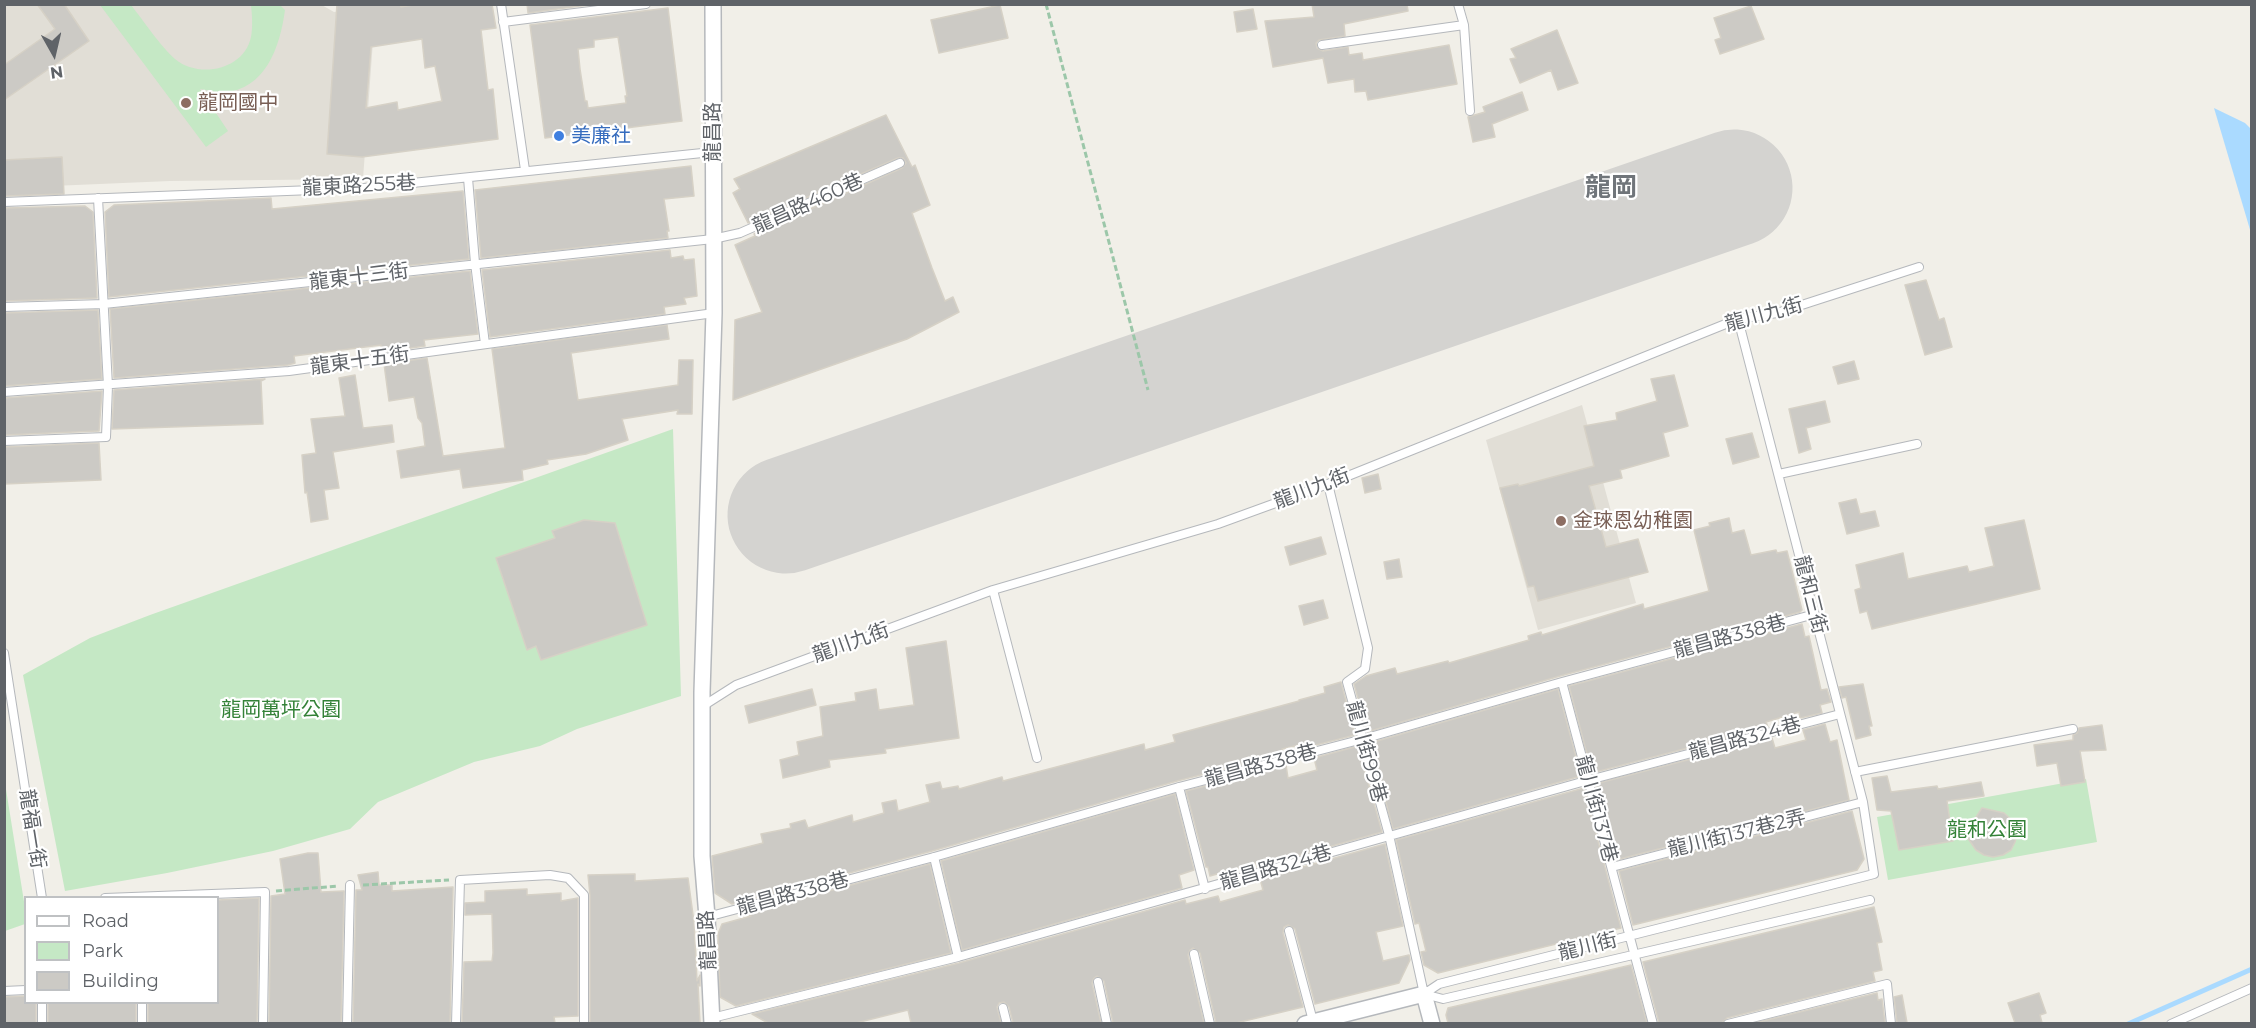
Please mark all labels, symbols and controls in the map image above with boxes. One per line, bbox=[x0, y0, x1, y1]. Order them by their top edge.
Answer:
north arrow bbox=[24, 24, 84, 84]
text: N bbox=[49, 62, 64, 83]
place label: 龍岡國中 bbox=[198, 91, 278, 115]
marker: 龍岡國中 bbox=[179, 96, 193, 110]
street label: 龍昌路 bbox=[701, 102, 725, 162]
place label: 美廉社 bbox=[571, 124, 631, 148]
marker: 美廉社 bbox=[552, 129, 566, 143]
street label: 龍昌路460巷 bbox=[749, 169, 867, 239]
street label: 龍東路255巷 bbox=[302, 171, 416, 201]
district label: 龍岡 bbox=[1585, 172, 1637, 204]
street label: 龍東十三街 bbox=[308, 259, 410, 295]
street label: 龍川九街 bbox=[1722, 293, 1806, 337]
street label: 龍東十五街 bbox=[309, 342, 411, 380]
street label: 龍川九街 bbox=[1270, 463, 1354, 515]
place label: 金琜恩幼稚園 bbox=[1573, 509, 1693, 533]
marker: 金琜恩幼稚園 bbox=[1554, 514, 1568, 528]
street label: 龍和三街 bbox=[1789, 553, 1831, 637]
street label: 龍昌路338巷 bbox=[1671, 610, 1789, 664]
street label: 龍川九街 bbox=[809, 618, 893, 668]
park label: 龍岡萬坪公園 bbox=[221, 698, 341, 722]
street label: 龍川街99巷 bbox=[1341, 698, 1391, 806]
street label: 龍昌路324巷 bbox=[1686, 712, 1804, 766]
street label: 龍昌路338巷 bbox=[1202, 739, 1320, 793]
street label: 龍川街137巷 bbox=[1570, 753, 1622, 865]
street label: 龍福一街 bbox=[14, 788, 50, 870]
street label: 龍川街137巷2弄 bbox=[1666, 805, 1808, 863]
park label: 龍和公園 bbox=[1947, 818, 2027, 842]
street label: 龍昌路324巷 bbox=[1217, 841, 1335, 895]
street label: 龍昌路338巷 bbox=[734, 867, 852, 921]
legend bbox=[24, 896, 219, 1004]
street label: 龍昌路 bbox=[694, 909, 722, 971]
text: Road bbox=[82, 910, 129, 932]
street label: 龍川街 bbox=[1556, 928, 1620, 966]
text: Park bbox=[82, 940, 123, 962]
text: Building bbox=[82, 970, 159, 992]

